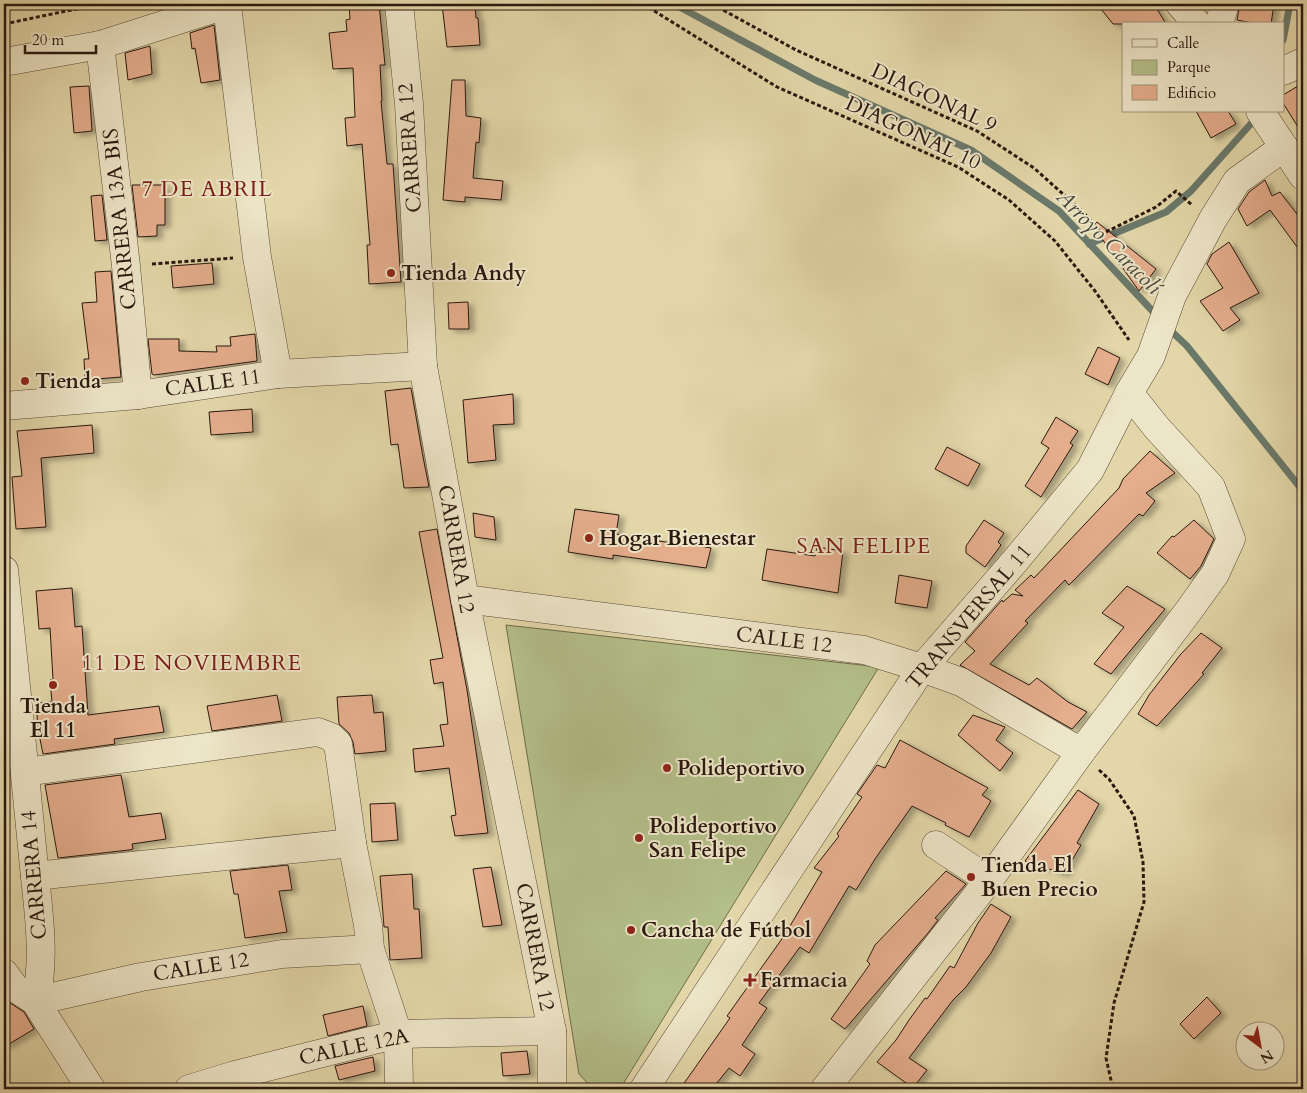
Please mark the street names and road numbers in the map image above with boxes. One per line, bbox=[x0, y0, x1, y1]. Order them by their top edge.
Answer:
street label: DIAGONAL 9 bbox=[866, 56, 1002, 140]
street label: CARRERA 12 bbox=[391, 82, 429, 214]
street label: DIAGONAL 10 bbox=[840, 89, 986, 177]
street label: CARRERA 13A BIS bbox=[96, 127, 144, 311]
street label: CALLE 11 bbox=[163, 362, 263, 404]
street label: CARRERA 12 bbox=[430, 483, 482, 616]
street label: TRANSVERSAL 11 bbox=[900, 538, 1038, 696]
street label: CALLE 12 bbox=[734, 620, 834, 660]
street label: CARRERA 14 bbox=[14, 809, 54, 941]
street label: CARRERA 12 bbox=[508, 881, 562, 1014]
street label: CALLE 12 bbox=[151, 945, 251, 989]
street label: CALLE 12A bbox=[296, 1021, 412, 1073]

